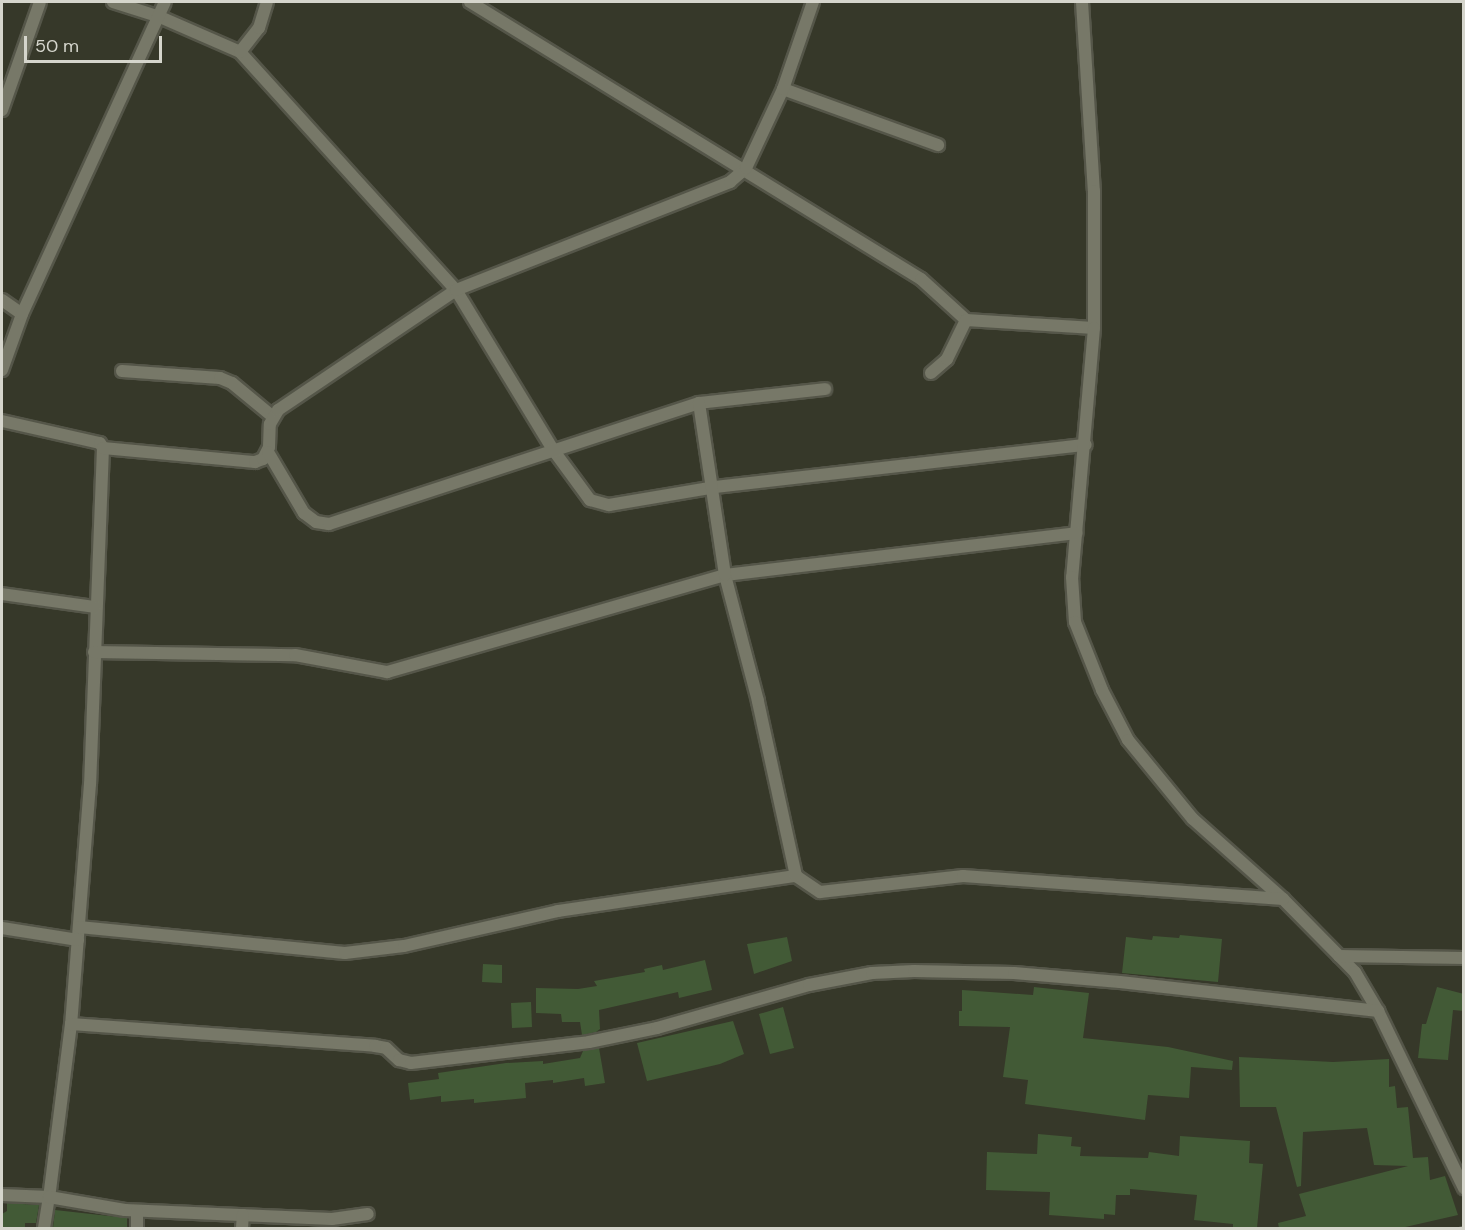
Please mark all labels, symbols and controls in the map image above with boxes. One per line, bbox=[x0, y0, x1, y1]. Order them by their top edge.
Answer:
scale bar bbox=[27, 24, 165, 62]
text: 50 m bbox=[35, 34, 79, 58]

